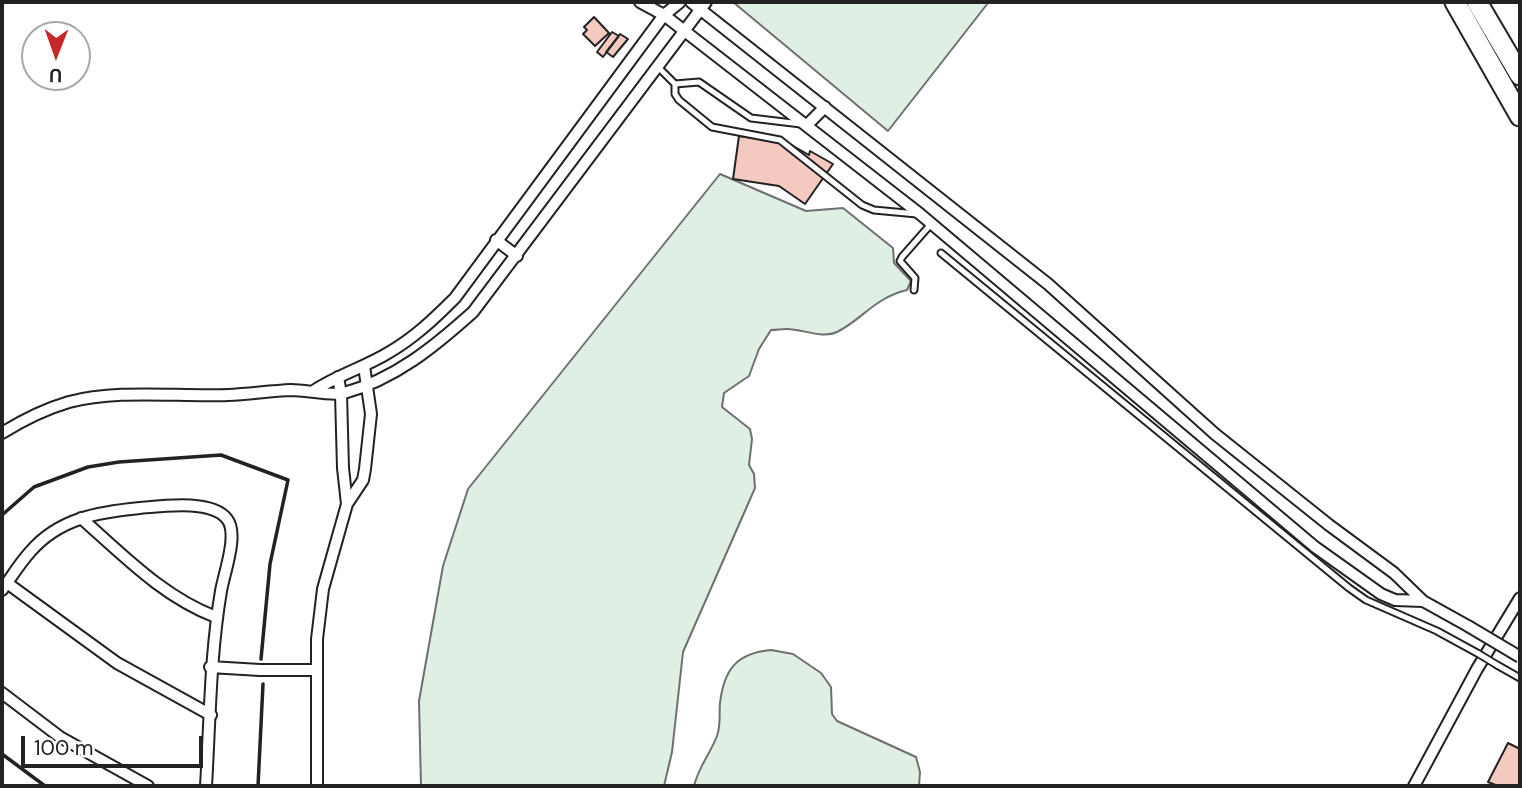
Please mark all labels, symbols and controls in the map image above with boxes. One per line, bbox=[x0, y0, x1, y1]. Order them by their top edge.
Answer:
north arrow bbox=[21, 21, 91, 91]
text: U bbox=[49, 63, 62, 88]
scale bar bbox=[24, 722, 206, 766]
text: 100 m bbox=[34, 734, 94, 762]

